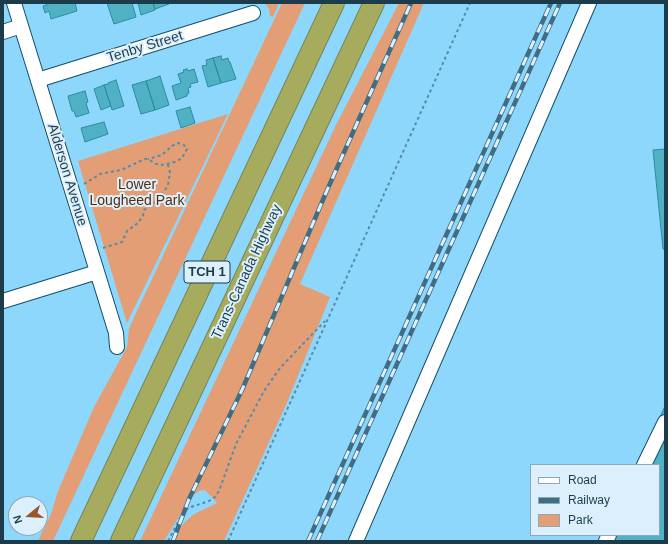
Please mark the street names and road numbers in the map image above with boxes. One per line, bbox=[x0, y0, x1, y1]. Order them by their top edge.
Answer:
street label: Tenby Street bbox=[105, 27, 185, 67]
street label: Alderson Avenue bbox=[43, 122, 91, 228]
street label: Trans-Canada Highway bbox=[208, 202, 286, 342]
road number: TCH 1 bbox=[184, 261, 230, 283]

